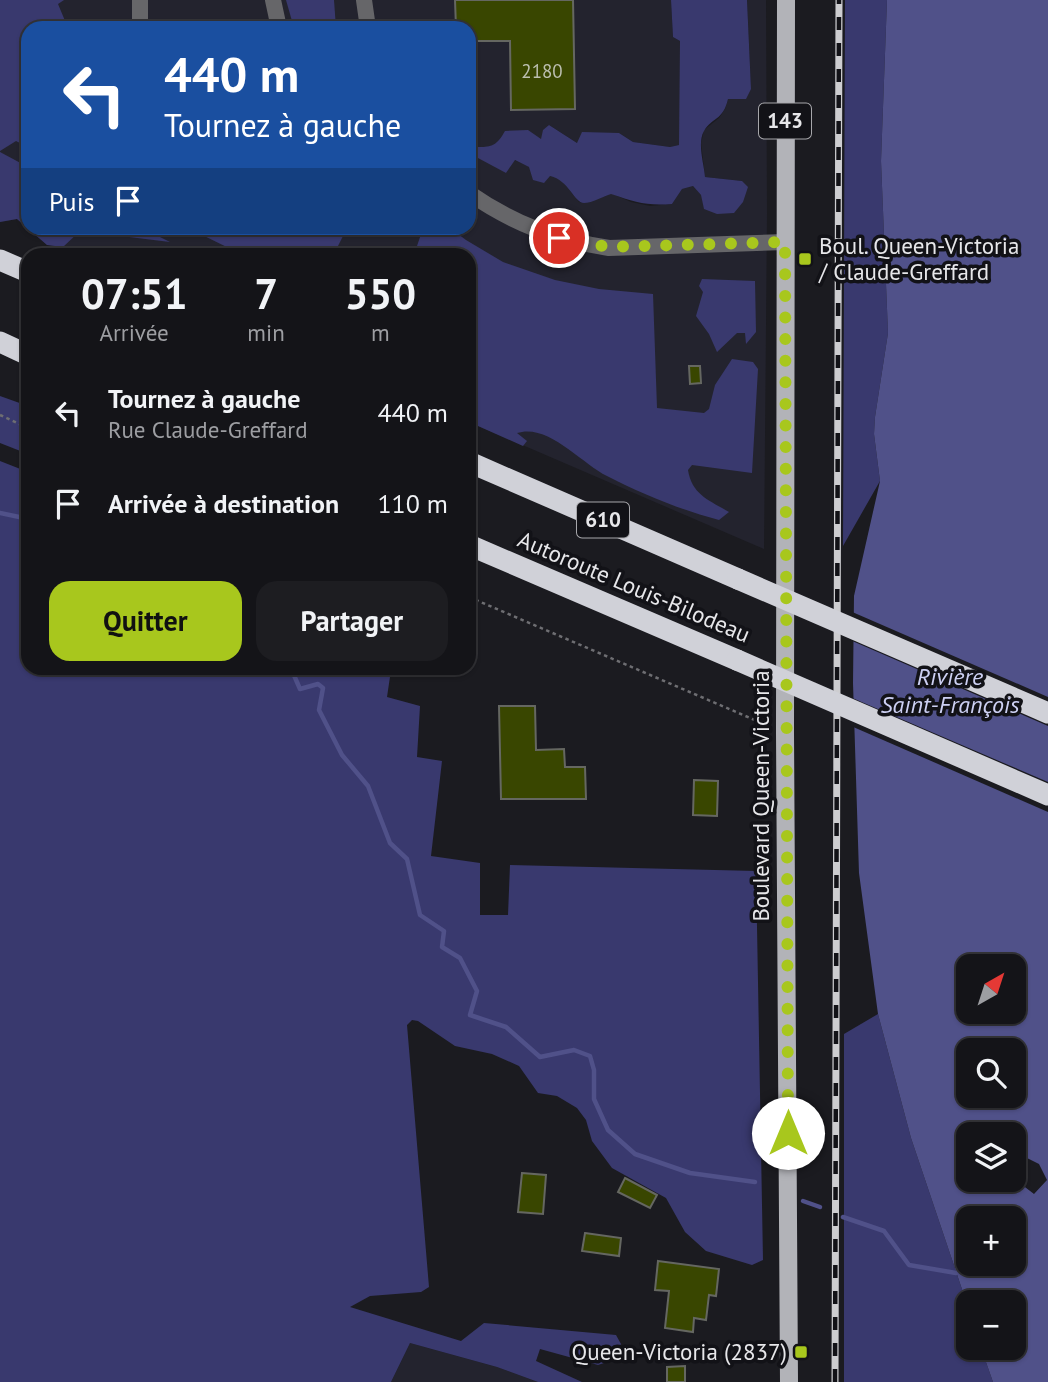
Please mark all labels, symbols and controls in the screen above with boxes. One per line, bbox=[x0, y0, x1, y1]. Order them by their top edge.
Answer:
text: 440 m bbox=[164, 42, 299, 106]
icon: left bbox=[49, 49, 140, 140]
house number: 2180 bbox=[521, 59, 563, 83]
text: Tournez à gauche bbox=[164, 104, 401, 146]
road number: 143 bbox=[759, 104, 811, 138]
icon: arrive bbox=[109, 182, 147, 220]
text: Puis bbox=[49, 185, 95, 218]
pin bbox=[529, 208, 589, 268]
icon: arrive bbox=[540, 219, 578, 257]
place label: Boul. Queen-Victoria / Claude-Greffard bbox=[818, 231, 1019, 286]
marker: Boul. Queen-Victoria / Claude-Greffard bbox=[797, 251, 813, 267]
text: 07:51 bbox=[81, 266, 187, 321]
text: 7 bbox=[254, 266, 278, 321]
text: 550 bbox=[345, 266, 416, 321]
text: Arrivée bbox=[100, 318, 169, 347]
text: min bbox=[247, 318, 285, 347]
text: m bbox=[371, 318, 390, 347]
text: Tournez à gauche bbox=[108, 382, 300, 415]
icon: left bbox=[49, 394, 87, 432]
text: 440 m bbox=[377, 396, 448, 429]
text: Rue Claude-Greffard bbox=[108, 415, 308, 444]
icon: arrive bbox=[49, 485, 87, 523]
text: Arrivée à destination bbox=[108, 487, 339, 520]
text: 110 m bbox=[377, 487, 448, 520]
road number: 610 bbox=[577, 503, 629, 538]
street label: Autoroute Louis-Bilodeau bbox=[514, 524, 755, 649]
button: Quitter bbox=[49, 581, 242, 661]
button: Partager bbox=[256, 581, 448, 661]
water label: Rivière Saint-François bbox=[880, 661, 1020, 720]
street label: Boulevard Queen-Victoria bbox=[746, 670, 775, 922]
north arrow bbox=[956, 954, 1026, 1024]
map controls bbox=[956, 954, 1026, 1360]
button: search bbox=[956, 1038, 1026, 1108]
position arrow bbox=[751, 1096, 825, 1170]
button: layers bbox=[956, 1122, 1026, 1192]
button: + bbox=[956, 1206, 1026, 1276]
button: − bbox=[956, 1290, 1026, 1360]
place label: Queen-Victoria (2837) bbox=[572, 1337, 787, 1366]
marker: Queen-Victoria (2837) bbox=[793, 1344, 809, 1360]

